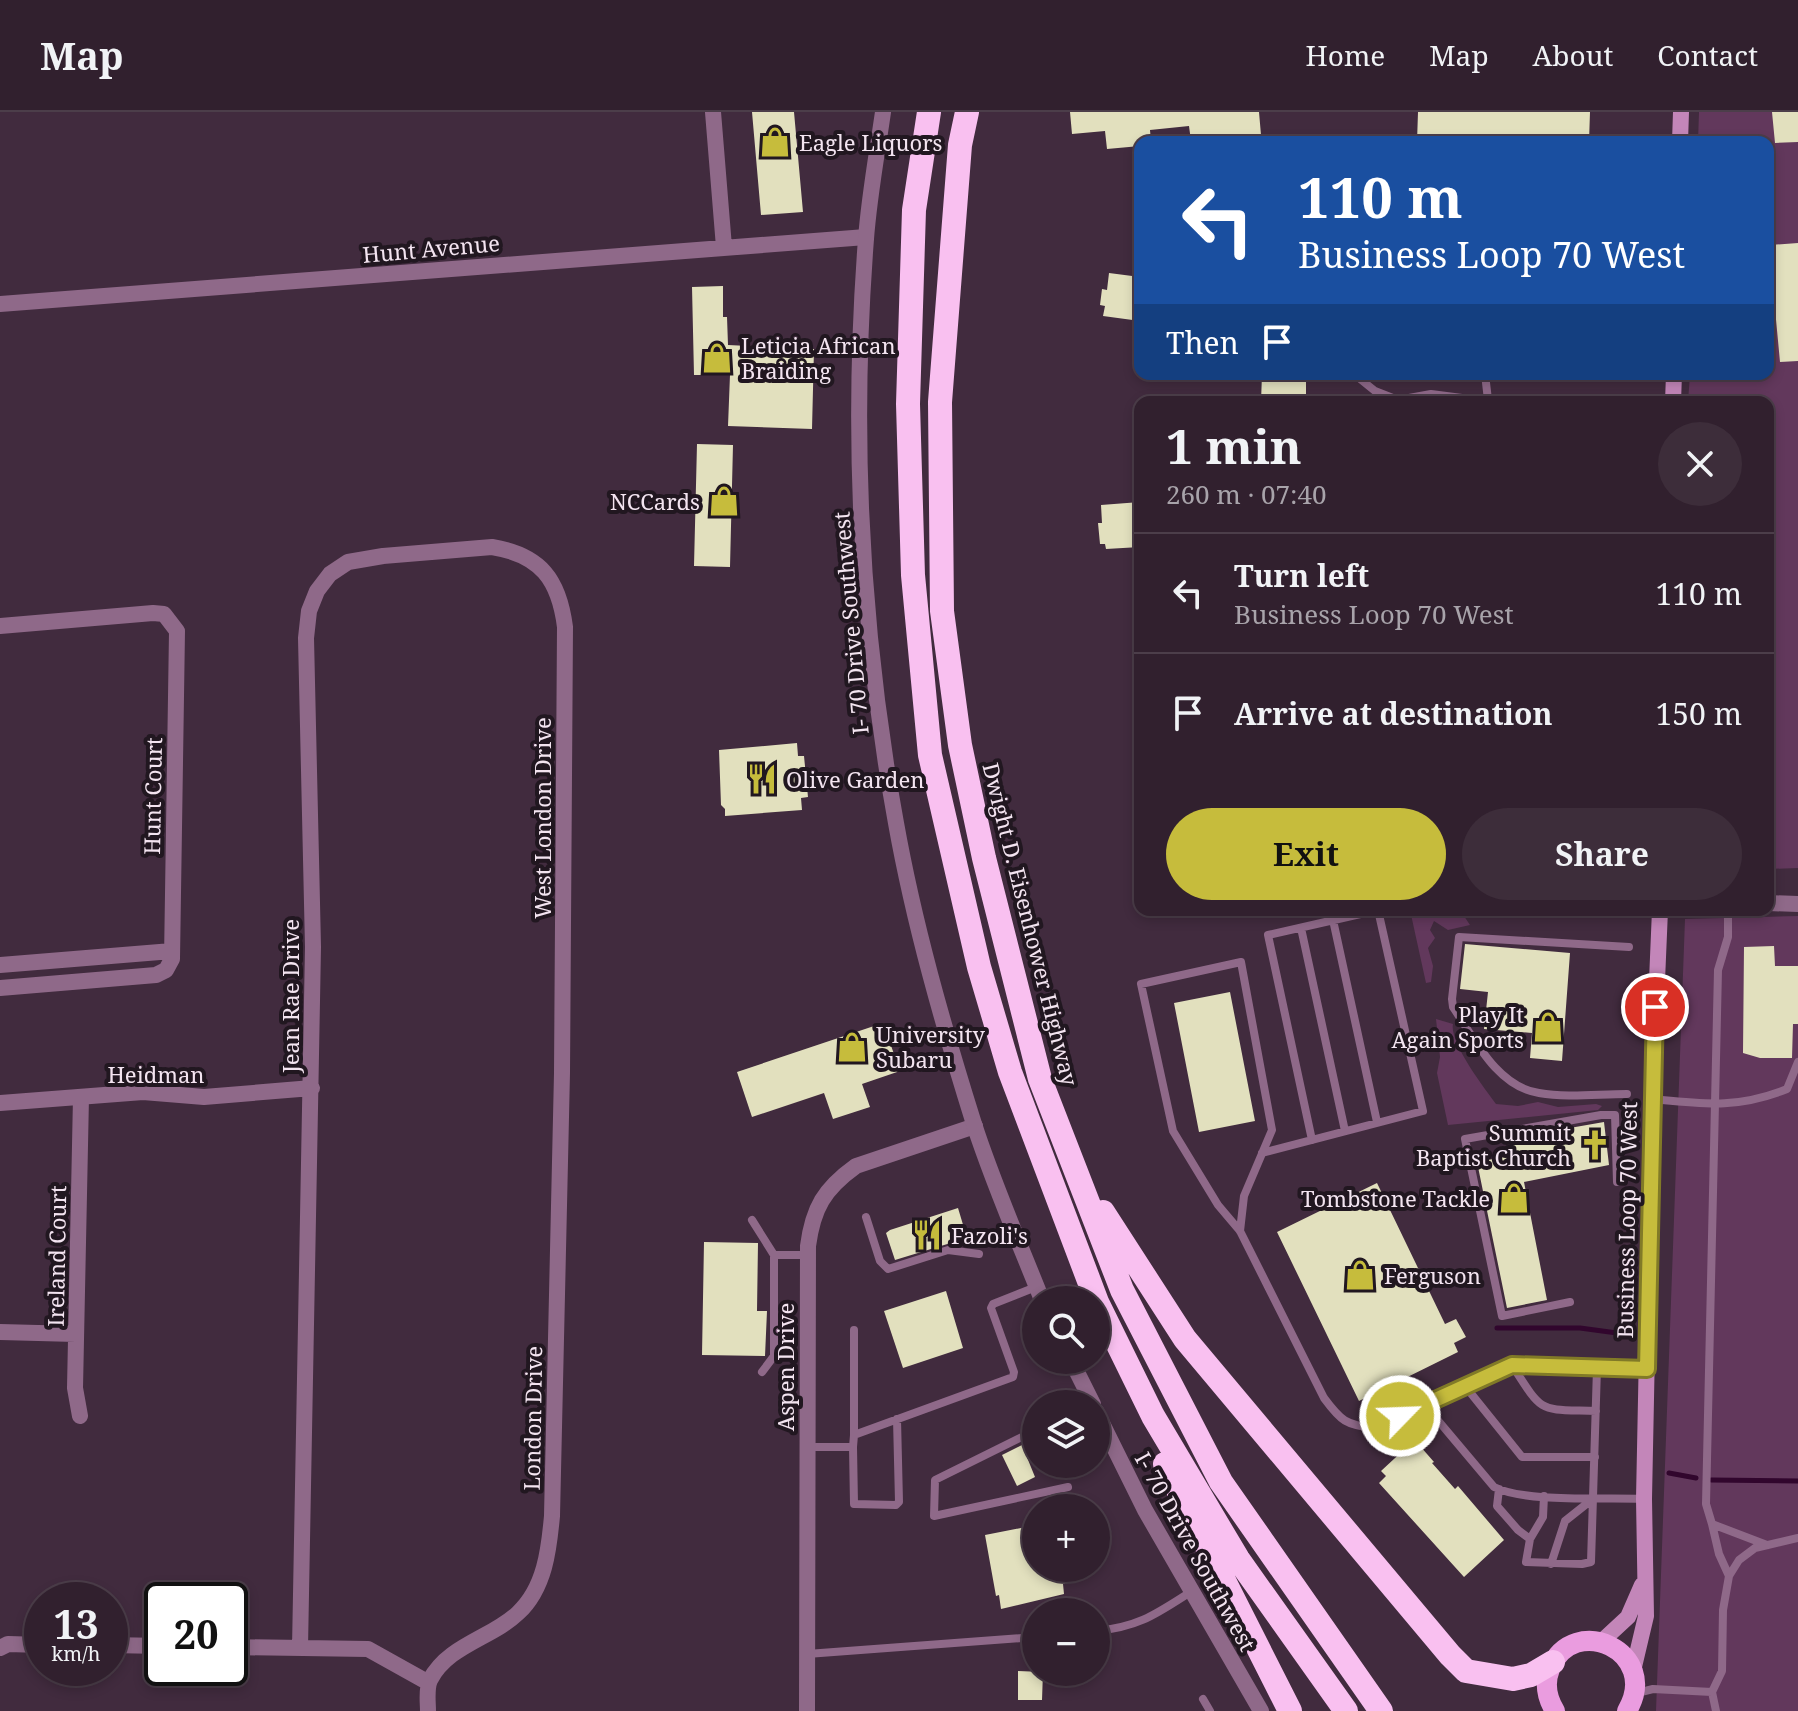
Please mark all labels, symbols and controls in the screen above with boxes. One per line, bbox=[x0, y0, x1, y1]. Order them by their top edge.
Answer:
text: Map bbox=[40, 29, 124, 81]
text: Home bbox=[1306, 36, 1385, 74]
text: Map bbox=[1429, 36, 1489, 74]
text: About bbox=[1533, 36, 1613, 74]
text: Contact bbox=[1657, 36, 1758, 74]
shop icon: Eagle Liquors bbox=[758, 125, 792, 159]
place label: Eagle Liquors bbox=[799, 127, 942, 157]
text: 110 m bbox=[1298, 158, 1463, 234]
icon: left bbox=[1166, 168, 1270, 272]
street label: Hunt Avenue bbox=[361, 227, 501, 269]
text: Business Loop 70 West bbox=[1298, 230, 1685, 279]
icon: arrive bbox=[1255, 320, 1299, 364]
text: Then bbox=[1166, 322, 1239, 363]
place label: Leticia African Braiding bbox=[741, 330, 896, 385]
shop icon: Leticia African Braiding bbox=[700, 341, 734, 375]
text: 1 min bbox=[1166, 413, 1302, 478]
button: close bbox=[1658, 422, 1742, 506]
text: 260 m · 07:40 bbox=[1166, 476, 1327, 512]
shop icon: NCCards bbox=[707, 484, 741, 518]
place label: NCCards bbox=[610, 486, 700, 516]
street label: I- 70 Drive Southwest bbox=[825, 510, 875, 736]
text: Turn left bbox=[1234, 555, 1369, 596]
icon: left bbox=[1166, 571, 1210, 615]
text: 110 m bbox=[1656, 573, 1742, 614]
text: Business Loop 70 West bbox=[1234, 596, 1514, 632]
icon: arrive bbox=[1166, 691, 1210, 735]
text: Arrive at destination bbox=[1234, 693, 1553, 734]
text: 150 m bbox=[1656, 693, 1742, 734]
street label: West London Drive bbox=[527, 717, 557, 919]
street label: Hunt Court bbox=[136, 737, 168, 855]
street label: Dwight D. Eisenhower Highway bbox=[976, 759, 1086, 1089]
restaurant icon: Olive Garden bbox=[745, 762, 779, 796]
place label: Olive Garden bbox=[786, 764, 924, 794]
button: Exit bbox=[1166, 808, 1446, 900]
button: Share bbox=[1462, 808, 1742, 900]
street label: Jean Rae Drive bbox=[275, 919, 305, 1074]
pin bbox=[1621, 973, 1689, 1041]
icon: arrive bbox=[1633, 985, 1677, 1029]
place label: Play It Again Sports bbox=[1392, 999, 1524, 1054]
shop icon: Play It Again Sports bbox=[1531, 1010, 1565, 1044]
place label: University Subaru bbox=[876, 1019, 986, 1074]
shop icon: University Subaru bbox=[835, 1030, 869, 1064]
street label: Heidman bbox=[107, 1059, 205, 1089]
street label: Business Loop 70 West bbox=[1609, 1101, 1643, 1339]
place label: Summit Baptist Church bbox=[1416, 1117, 1571, 1172]
church icon: Summit Baptist Church bbox=[1578, 1128, 1612, 1162]
shop icon: Tombstone Tackle bbox=[1497, 1181, 1531, 1215]
place label: Tombstone Tackle bbox=[1301, 1183, 1490, 1213]
street label: Ireland Court bbox=[40, 1185, 72, 1327]
restaurant icon: Fazoli's bbox=[910, 1218, 944, 1252]
place label: Fazoli's bbox=[951, 1220, 1028, 1250]
shop icon: Ferguson bbox=[1343, 1258, 1377, 1292]
place label: Ferguson bbox=[1384, 1260, 1481, 1290]
map controls bbox=[1022, 1286, 1110, 1686]
button: search bbox=[1022, 1286, 1110, 1374]
street label: Aspen Drive bbox=[770, 1303, 800, 1431]
street label: London Drive bbox=[516, 1345, 548, 1491]
position arrow bbox=[1358, 1374, 1442, 1458]
button: layers bbox=[1022, 1390, 1110, 1478]
street label: I- 70 Drive Southwest bbox=[1129, 1446, 1263, 1656]
button: + bbox=[1022, 1494, 1110, 1582]
speed limit sign: 20 bbox=[144, 1582, 248, 1686]
text: 13 bbox=[53, 1596, 99, 1651]
button: − bbox=[1022, 1598, 1110, 1686]
text: km/h bbox=[51, 1640, 101, 1667]

